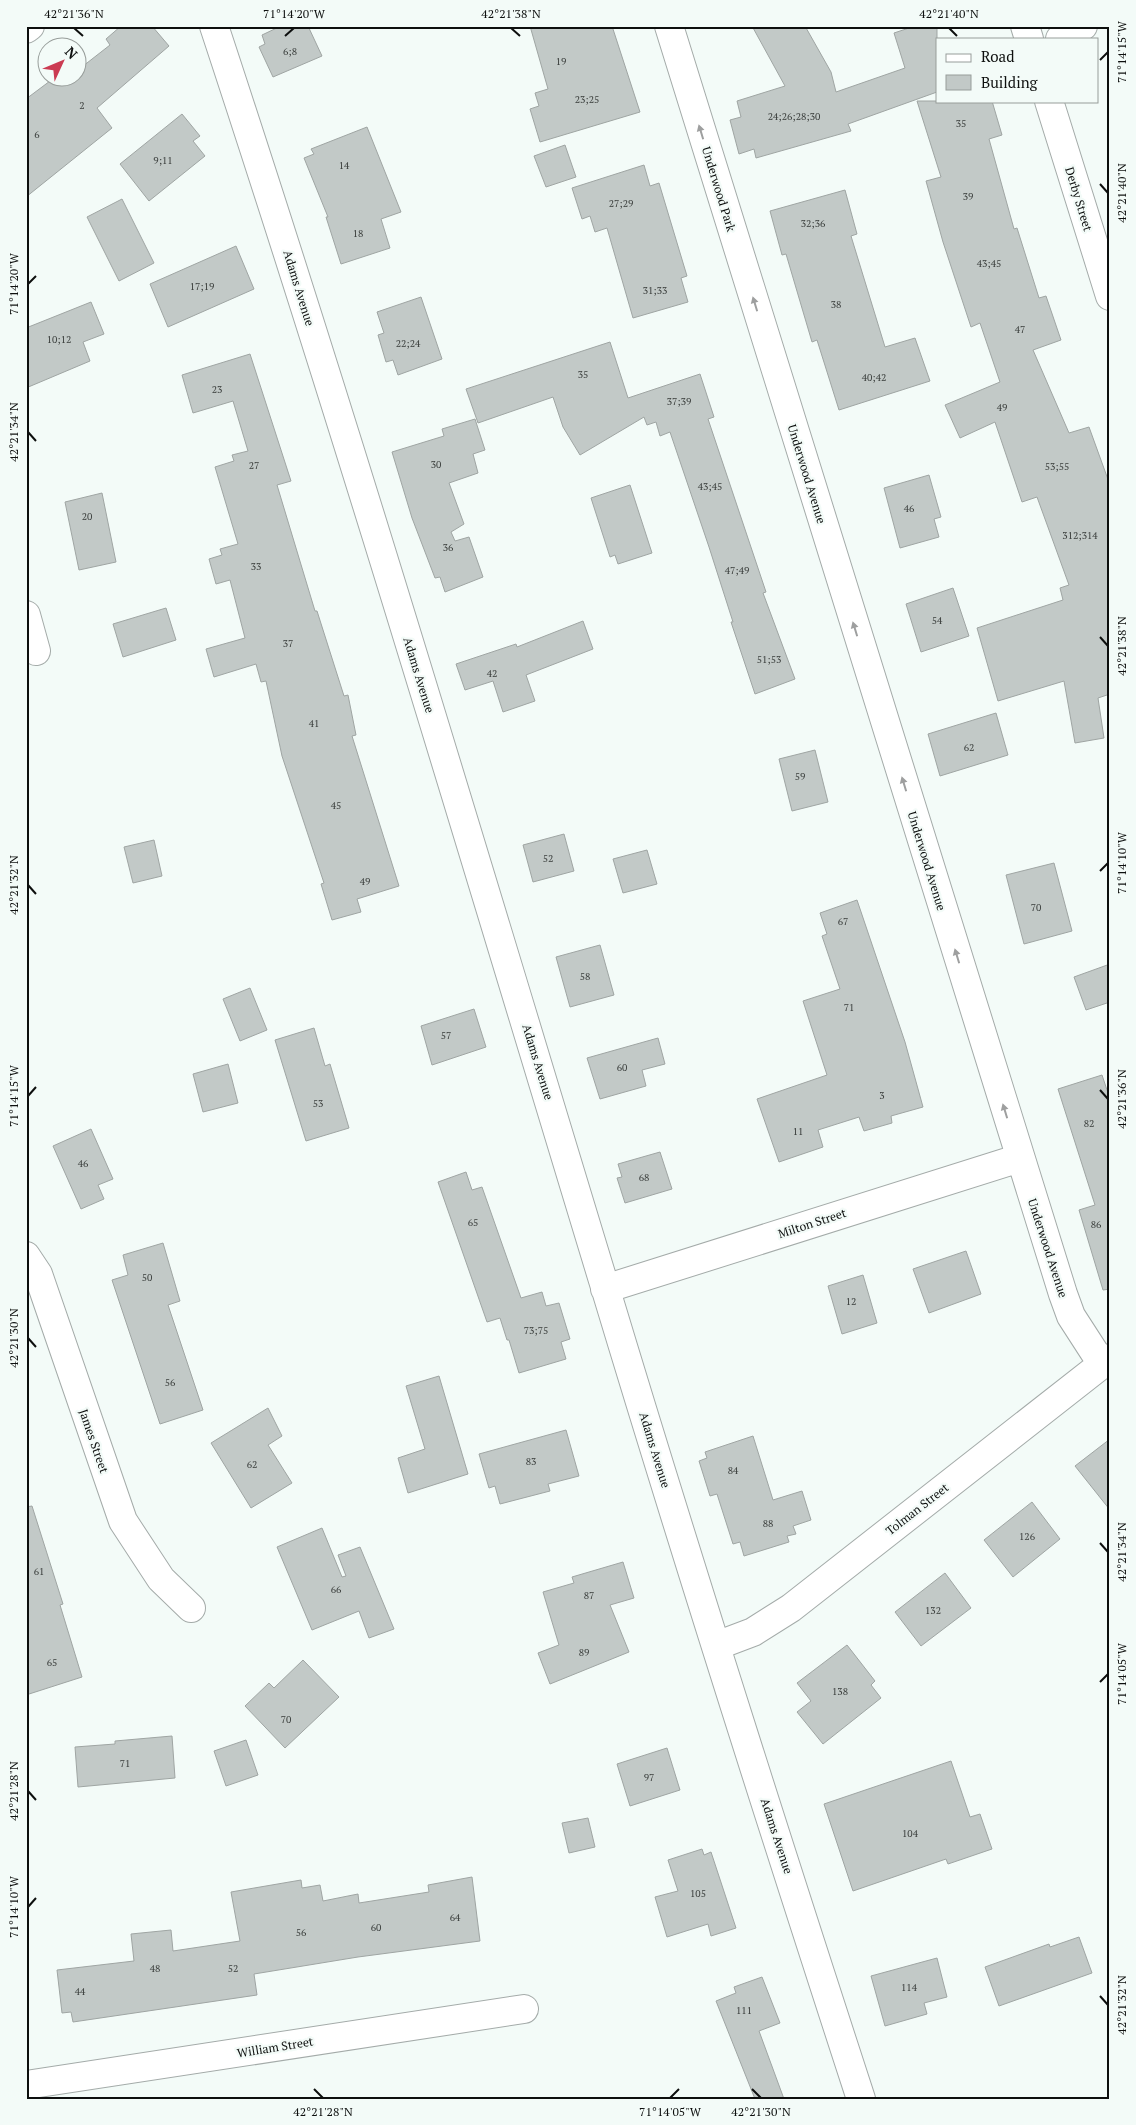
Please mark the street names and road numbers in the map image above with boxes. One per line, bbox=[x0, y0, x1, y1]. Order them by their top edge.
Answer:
street label: Underwood Park bbox=[699, 145, 739, 234]
street label: Derby Street bbox=[1062, 165, 1096, 233]
street label: Adams Avenue bbox=[280, 248, 318, 328]
street label: Underwood Avenue bbox=[785, 422, 829, 526]
street label: Adams Avenue bbox=[400, 635, 438, 715]
street label: Underwood Avenue bbox=[905, 809, 949, 913]
street label: Adams Avenue bbox=[519, 1022, 557, 1102]
street label: Underwood Avenue bbox=[1025, 1197, 1071, 1299]
street label: Milton Street bbox=[776, 1205, 848, 1241]
street label: James Street bbox=[76, 1407, 112, 1475]
street label: Adams Avenue bbox=[636, 1410, 674, 1490]
street label: Tolman Street bbox=[883, 1480, 952, 1538]
street label: Adams Avenue bbox=[758, 1796, 796, 1876]
street label: William Street bbox=[236, 2033, 315, 2060]

